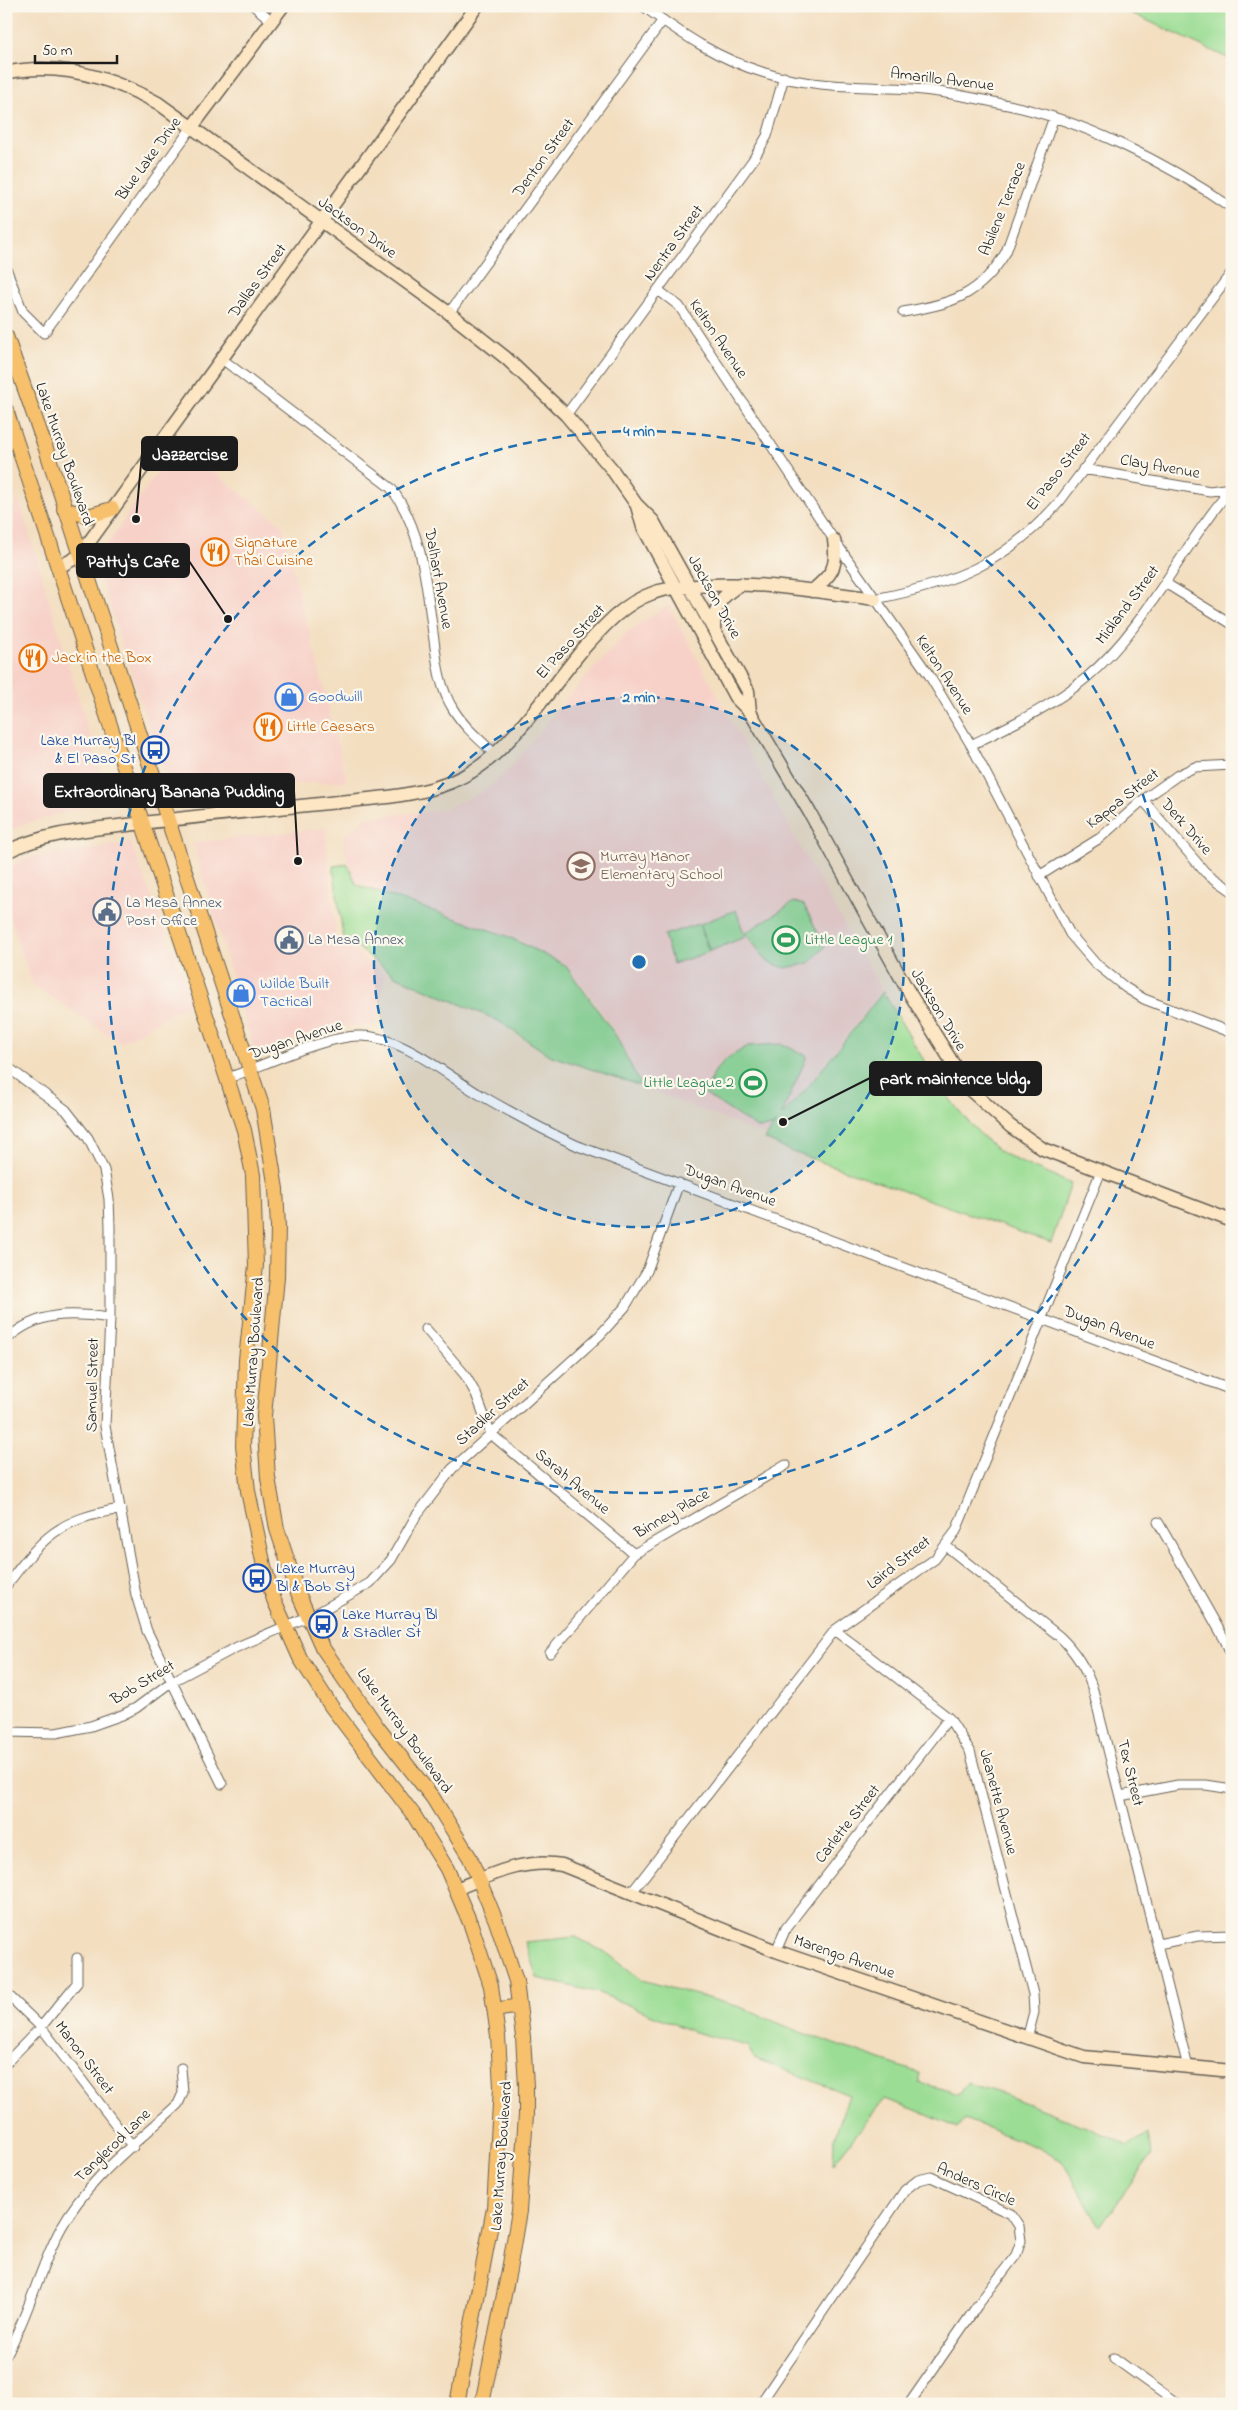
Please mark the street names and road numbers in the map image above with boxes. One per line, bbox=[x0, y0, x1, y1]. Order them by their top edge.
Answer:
street label: Amarillo Avenue bbox=[889, 62, 996, 98]
street label: Blue Lake Drive bbox=[110, 111, 188, 207]
street label: Denton Street bbox=[506, 113, 581, 203]
street label: Abilene Terrace bbox=[973, 158, 1033, 260]
street label: Jackson Drive bbox=[313, 191, 402, 265]
street label: Nentra Street bbox=[638, 199, 710, 286]
street label: Dallas Street bbox=[222, 238, 294, 324]
street label: Kelton Avenue bbox=[683, 295, 754, 384]
street label: Lake Murray Boulevard bbox=[28, 379, 100, 529]
street label: El Paso Street bbox=[1021, 427, 1098, 516]
street label: Clay Avenue bbox=[1118, 448, 1203, 486]
street label: Dalhart Avenue bbox=[417, 526, 459, 632]
street label: Jackson Drive bbox=[681, 551, 747, 644]
street label: Midland Street bbox=[1090, 560, 1166, 650]
street label: El Paso Street bbox=[531, 599, 612, 685]
street label: Kelton Avenue bbox=[909, 630, 979, 720]
street label: Kappa Street bbox=[1081, 762, 1165, 835]
street label: Derk Drive bbox=[1154, 793, 1218, 861]
street label: Jackson Drive bbox=[904, 964, 972, 1056]
street label: Dugan Avenue bbox=[245, 1013, 346, 1067]
street label: Dugan Avenue bbox=[680, 1158, 780, 1214]
street label: Lake Murray Boulevard bbox=[237, 1276, 271, 1428]
street label: Dugan Avenue bbox=[1059, 1299, 1159, 1357]
street label: Samuel Street bbox=[80, 1337, 106, 1433]
street label: Stadler Street bbox=[451, 1372, 536, 1452]
street label: Sarah Avenue bbox=[529, 1443, 616, 1521]
street label: Binney Place bbox=[629, 1482, 715, 1546]
street label: Laird Street bbox=[862, 1530, 937, 1596]
street label: Bob Street bbox=[105, 1654, 180, 1712]
street label: Lake Murray Boulevard bbox=[350, 1663, 458, 1799]
street label: Tex Street bbox=[1110, 1737, 1150, 1809]
street label: Jeanette Avenue bbox=[972, 1747, 1024, 1858]
street label: Carlette Street bbox=[809, 1779, 887, 1869]
street label: Marengo Avenue bbox=[790, 1928, 899, 1986]
street label: Manon Street bbox=[48, 2016, 120, 2100]
street label: Lake Murray Boulevard bbox=[485, 2080, 519, 2232]
street label: Tanglerod Lane bbox=[69, 2103, 157, 2189]
street label: Anders Circle bbox=[932, 2157, 1020, 2214]

